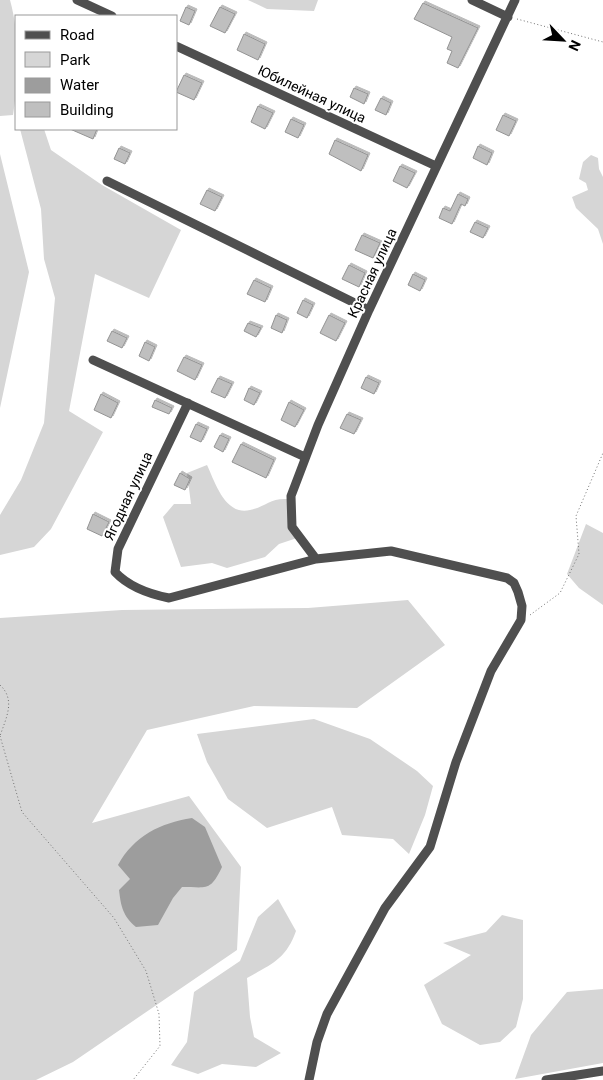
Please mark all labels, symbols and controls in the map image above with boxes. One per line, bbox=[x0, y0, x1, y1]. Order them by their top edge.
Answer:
legend bbox=[15, 15, 178, 130]
north arrow bbox=[538, 15, 588, 65]
text: Road bbox=[60, 26, 94, 44]
text: N bbox=[565, 38, 584, 53]
text: Park bbox=[60, 51, 91, 69]
street label: Юбилейная улица bbox=[256, 62, 368, 126]
text: Water bbox=[60, 76, 99, 94]
text: Building bbox=[60, 101, 114, 119]
street label: Красная улица bbox=[344, 226, 400, 320]
street label: Ягодная улица bbox=[100, 449, 156, 543]

